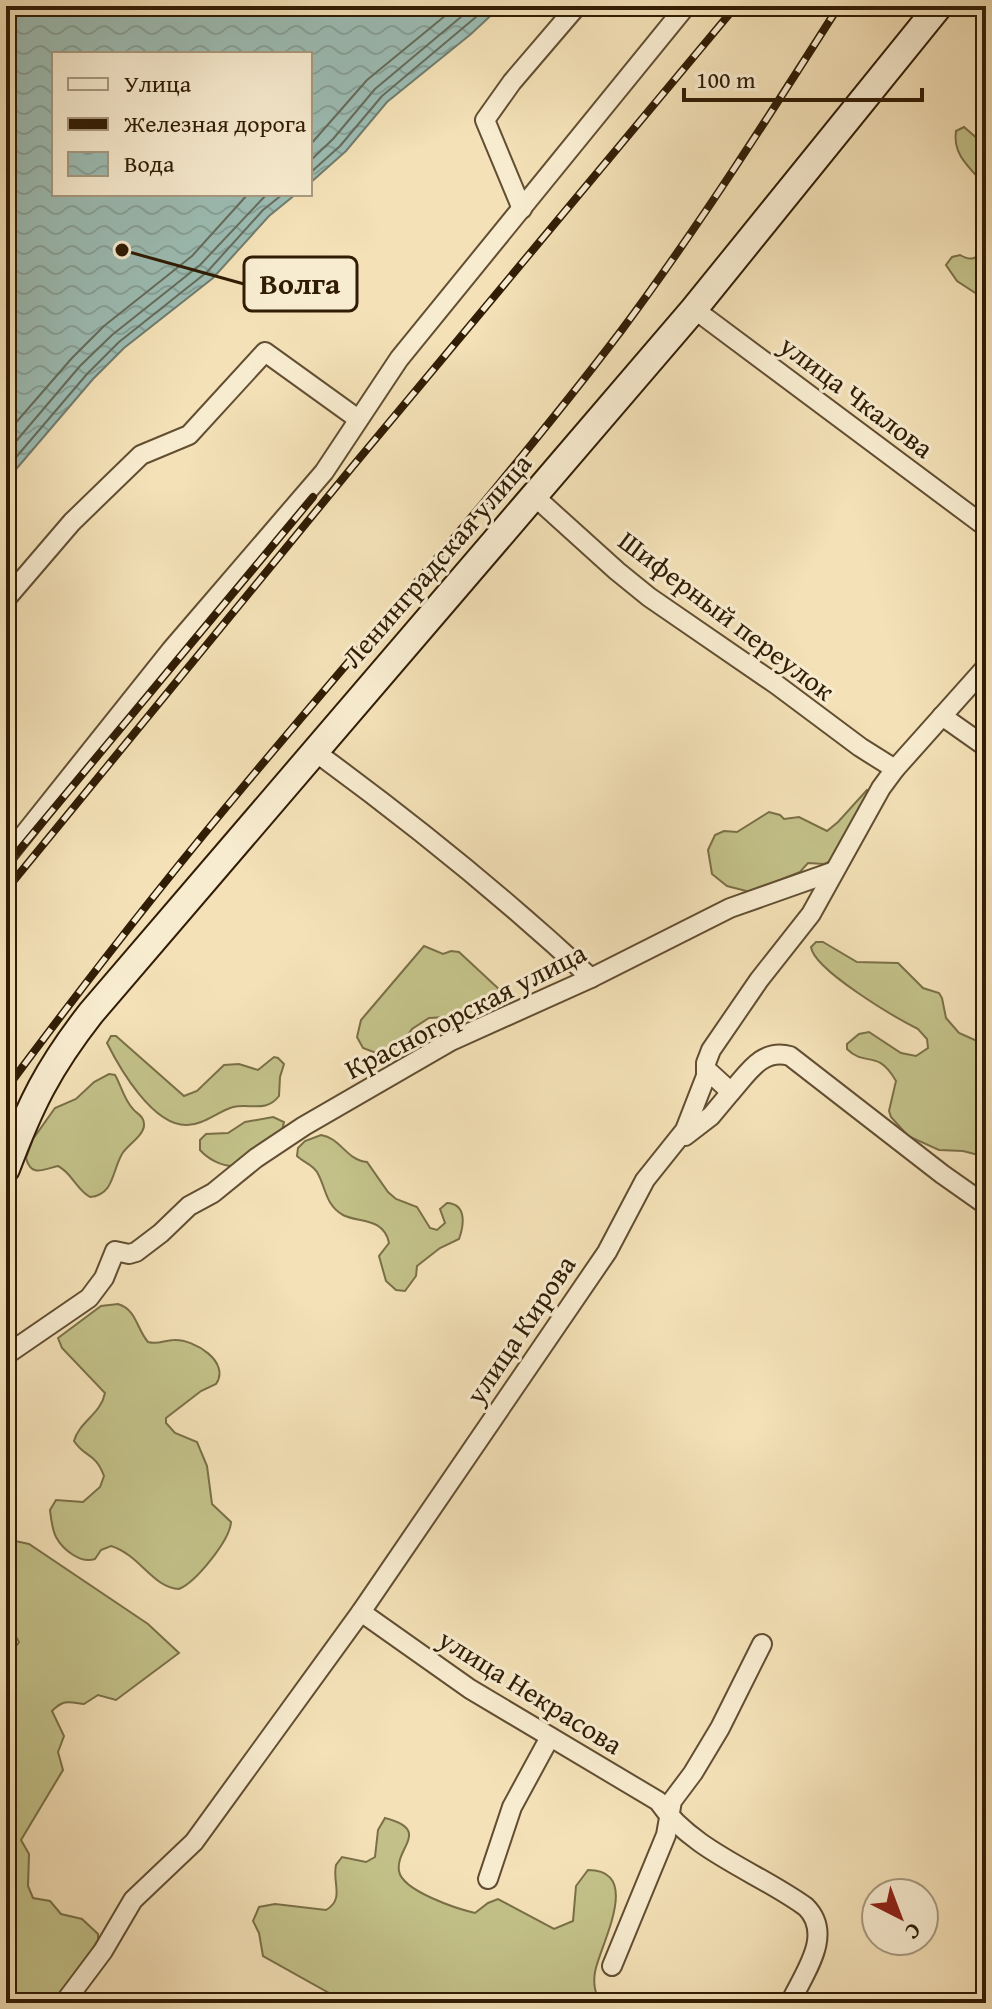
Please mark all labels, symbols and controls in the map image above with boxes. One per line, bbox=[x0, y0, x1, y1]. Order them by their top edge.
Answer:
legend bbox=[52, 52, 312, 196]
scale bar bbox=[684, 52, 922, 102]
text: 100 m bbox=[696, 62, 756, 97]
text: Улица bbox=[124, 66, 192, 101]
text: Железная дорога bbox=[123, 106, 307, 141]
text: Вода bbox=[124, 146, 175, 181]
callout: Волга bbox=[244, 257, 357, 311]
text: Волга bbox=[260, 261, 341, 305]
street label: улица Чкалова bbox=[771, 324, 943, 468]
street label: Ленинградская улица bbox=[331, 443, 541, 676]
street label: Шиферный переулок bbox=[610, 520, 844, 710]
street label: Красногорская улица bbox=[337, 931, 593, 1089]
street label: улица Кирова bbox=[454, 1246, 585, 1413]
street label: улица Некрасова bbox=[430, 1617, 632, 1764]
north arrow bbox=[860, 1877, 940, 1957]
text: С bbox=[898, 1916, 929, 1948]

